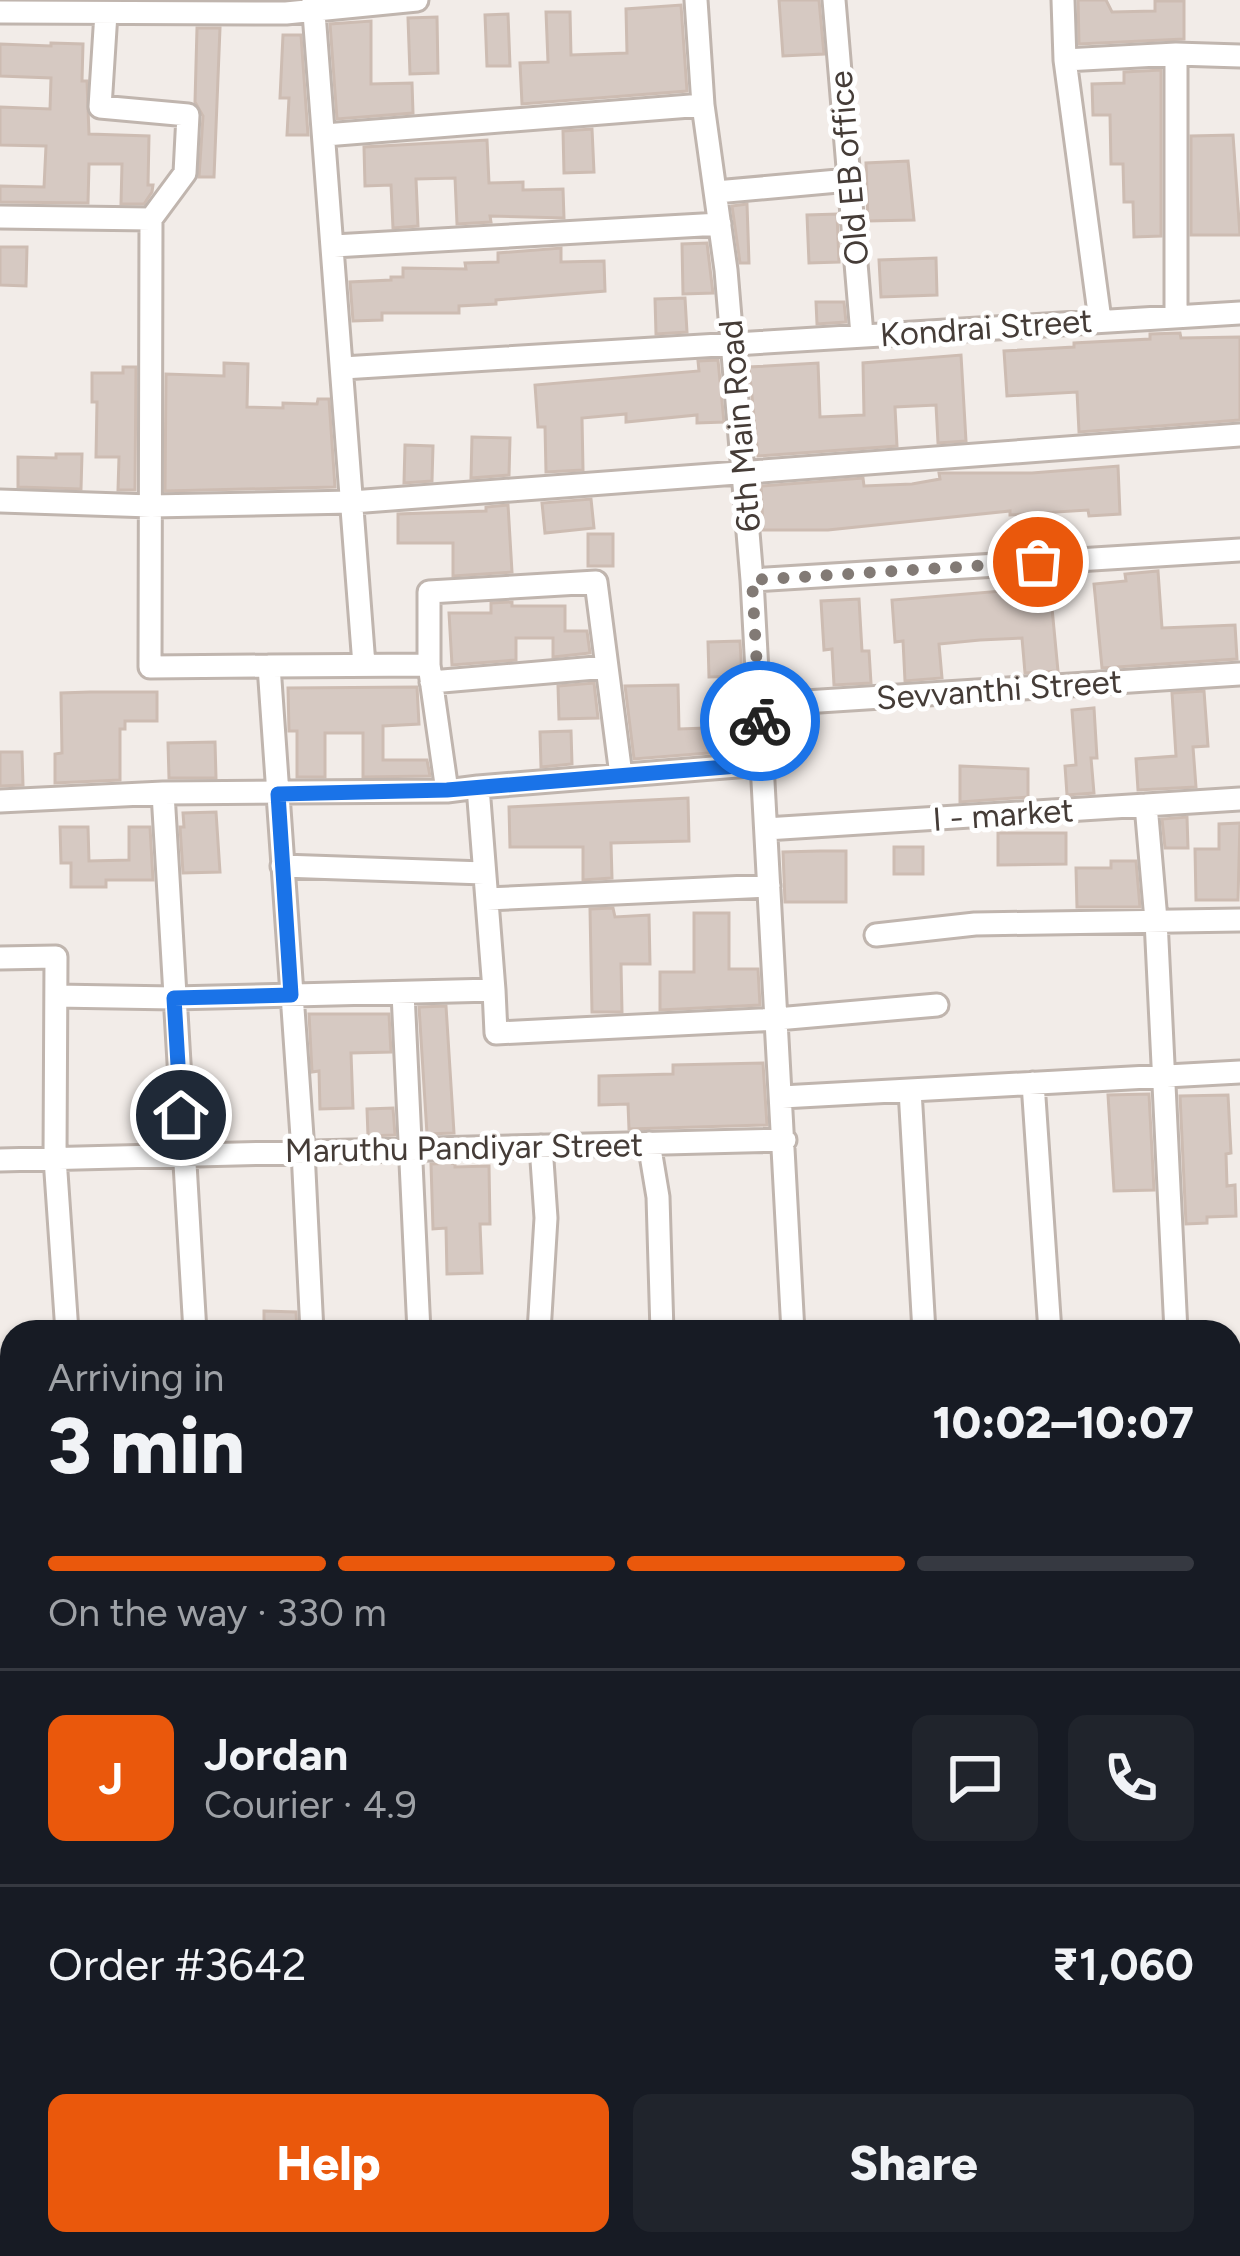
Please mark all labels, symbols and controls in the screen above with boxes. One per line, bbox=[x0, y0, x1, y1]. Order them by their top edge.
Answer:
street label: Old EB office bbox=[821, 69, 876, 267]
street label: Kondrai Street bbox=[878, 301, 1094, 354]
street label: 6th Main Road bbox=[711, 318, 768, 534]
pin bbox=[987, 511, 1089, 613]
icon: bag bbox=[1005, 529, 1071, 595]
courier bbox=[700, 661, 820, 781]
street label: Sevvanthi Street bbox=[875, 661, 1123, 718]
icon: bike bbox=[727, 688, 793, 754]
street label: I - market bbox=[931, 790, 1075, 839]
pin bbox=[130, 1064, 232, 1166]
icon: home bbox=[148, 1082, 214, 1148]
street label: Maruthu Pandiyar Street bbox=[285, 1125, 643, 1170]
text: Arriving in bbox=[48, 1354, 224, 1401]
text: 10:02–10:07 bbox=[933, 1395, 1194, 1449]
text: 3 min bbox=[48, 1399, 245, 1493]
text: On the way · 330 m bbox=[48, 1589, 387, 1636]
button: chat bbox=[912, 1715, 1038, 1841]
button: phone bbox=[1068, 1715, 1194, 1841]
text: Jordan bbox=[204, 1727, 348, 1781]
text: J bbox=[99, 1751, 123, 1805]
text: Courier · 4.9 bbox=[204, 1781, 417, 1828]
text: Order #3642 bbox=[48, 1937, 307, 1991]
text: ₹1,060 bbox=[1052, 1937, 1194, 1991]
button: Help bbox=[48, 2094, 609, 2232]
button: Share bbox=[633, 2094, 1194, 2232]

